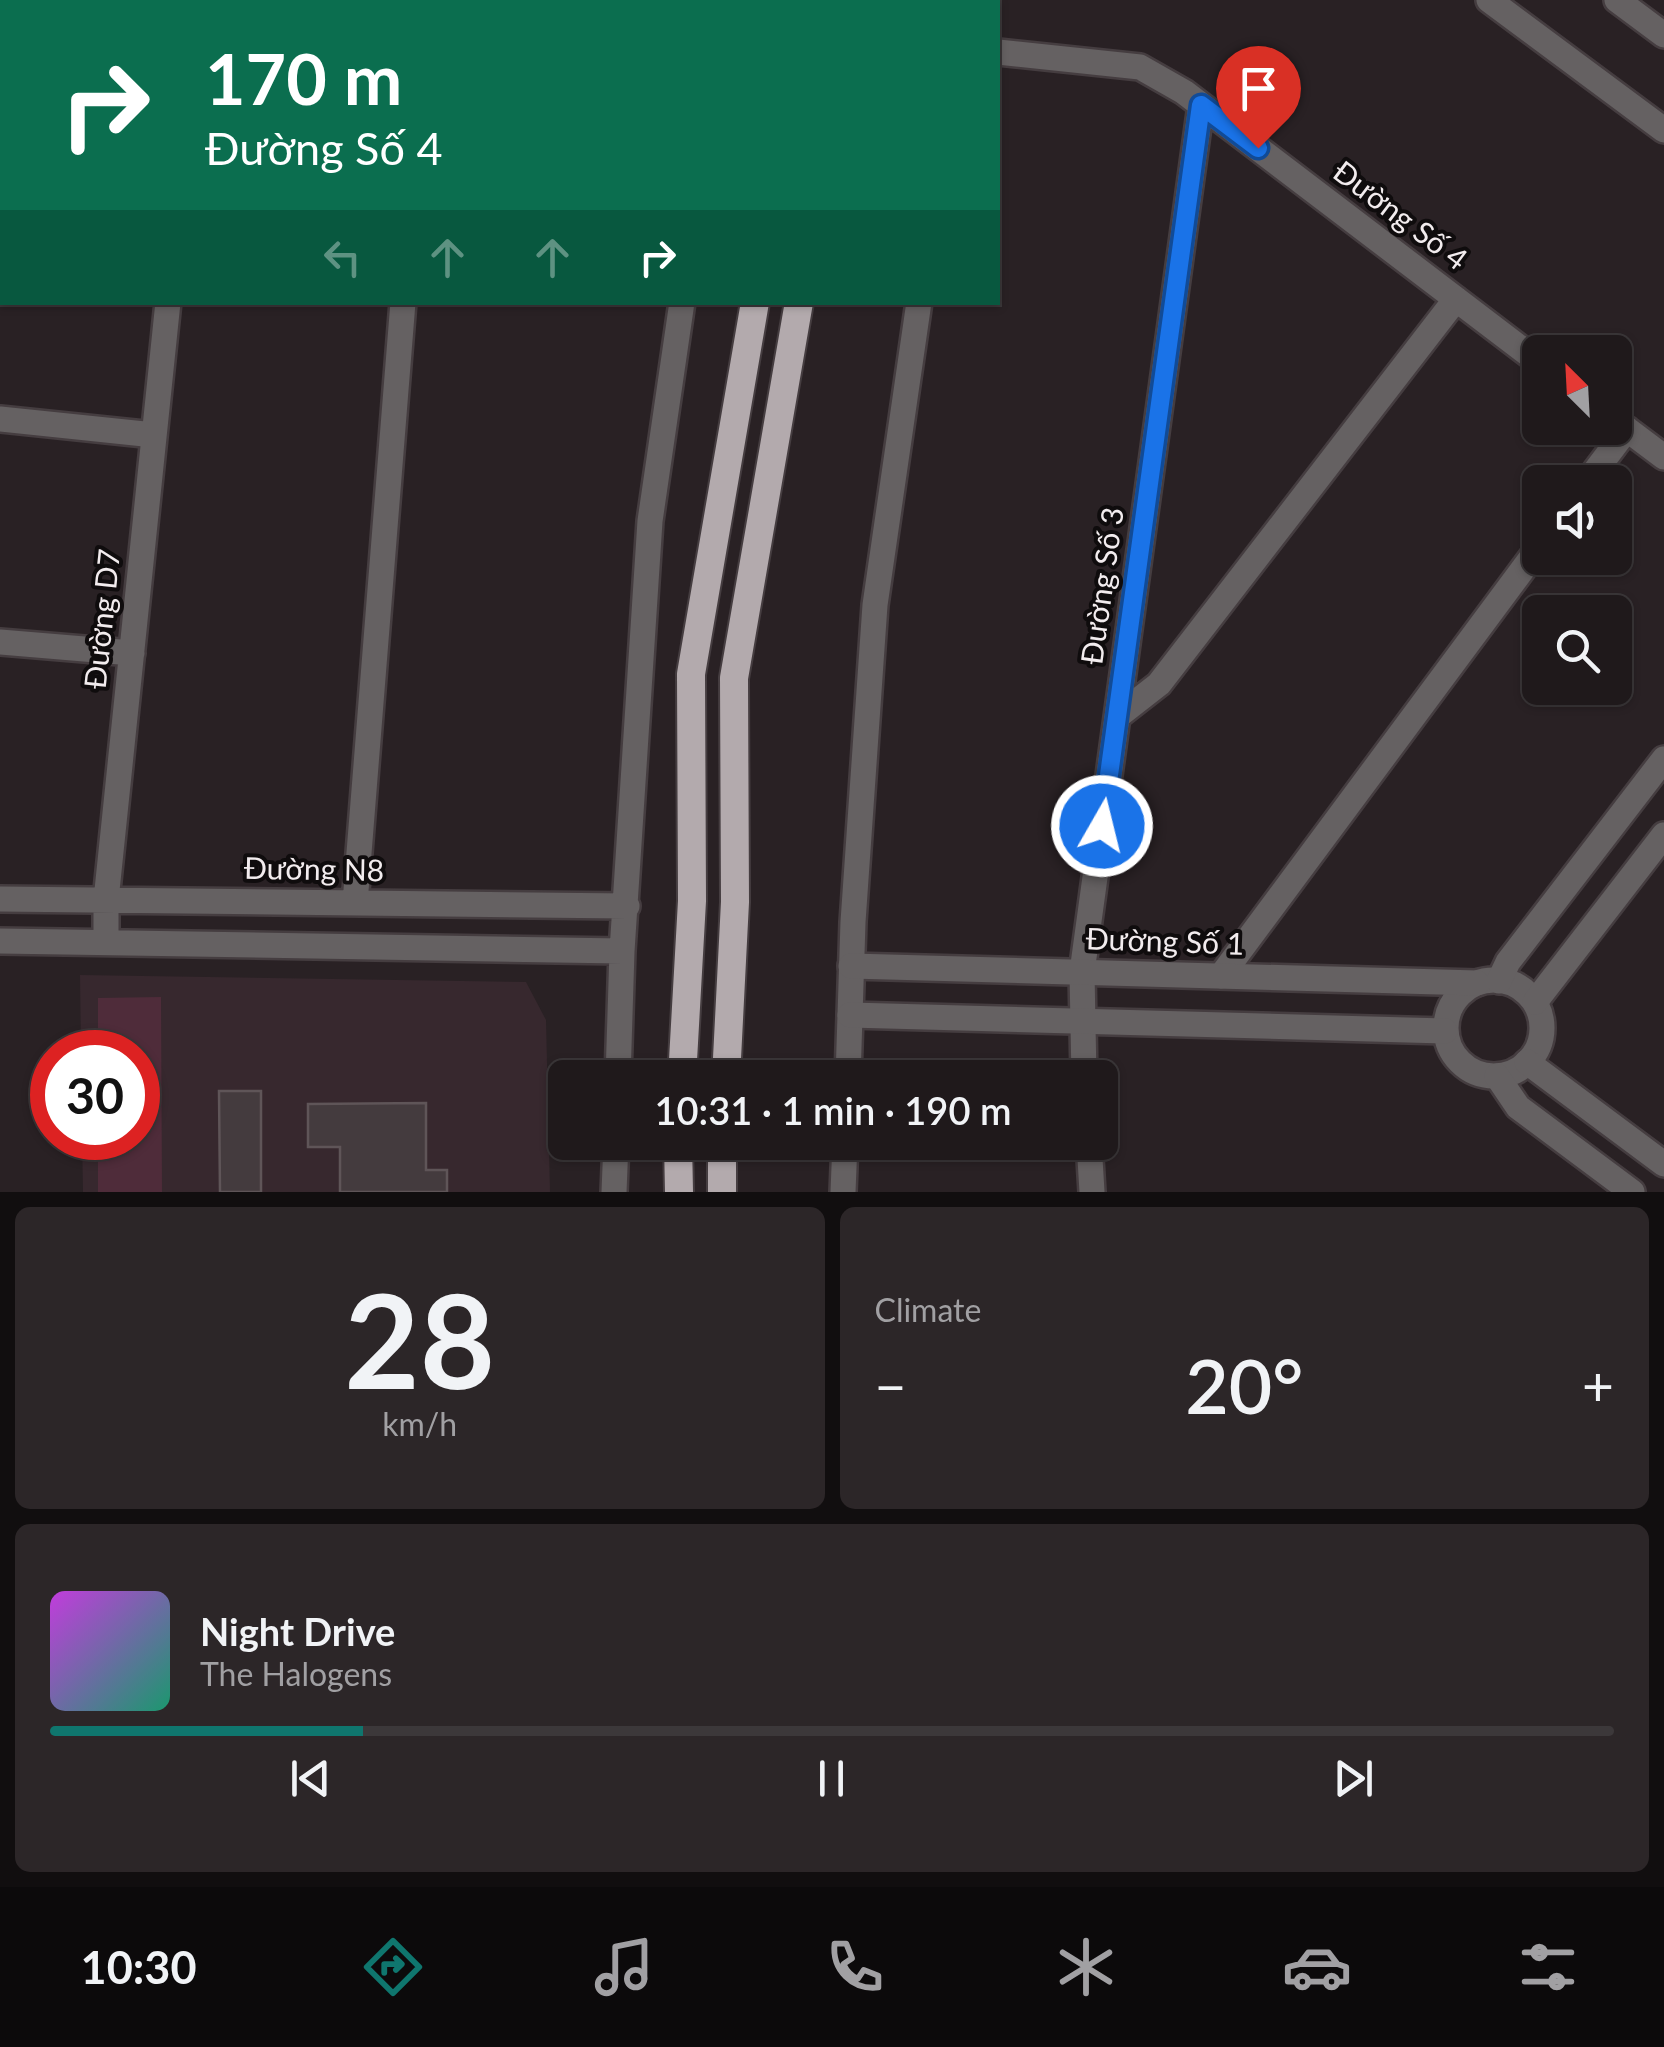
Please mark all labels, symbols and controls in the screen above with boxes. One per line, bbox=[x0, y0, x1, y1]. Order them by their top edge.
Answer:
text: 170 m bbox=[205, 36, 402, 120]
icon: right bbox=[40, 40, 170, 170]
pin bbox=[1216, 46, 1301, 149]
icon: arrive bbox=[1231, 61, 1286, 116]
text: Đường Số 4 bbox=[205, 121, 443, 175]
street label: Đường Số 4 bbox=[1327, 152, 1475, 276]
icon: left bbox=[315, 230, 370, 285]
icon: ahead bbox=[420, 230, 475, 285]
icon: ahead bbox=[525, 230, 580, 285]
icon: right bbox=[630, 230, 685, 285]
north arrow bbox=[1522, 335, 1632, 445]
map controls bbox=[1522, 335, 1632, 705]
button: sound bbox=[1522, 465, 1632, 575]
street label: Đường Số 3 bbox=[1072, 505, 1130, 667]
street label: Đường D7 bbox=[76, 547, 126, 690]
button: search bbox=[1522, 595, 1632, 705]
position arrow bbox=[1050, 774, 1154, 878]
street label: Đường N8 bbox=[244, 849, 385, 887]
street label: Đường Số 1 bbox=[1085, 919, 1245, 961]
speed limit sign: 30 bbox=[30, 1030, 160, 1160]
text: 10:31 · 1 min · 190 m bbox=[655, 1087, 1011, 1133]
text: 28 bbox=[344, 1261, 495, 1417]
text: Climate bbox=[875, 1290, 981, 1329]
text: 20° bbox=[1185, 1340, 1303, 1430]
text: − bbox=[875, 1352, 906, 1418]
text: + bbox=[1582, 1352, 1614, 1418]
text: km/h bbox=[382, 1404, 457, 1443]
text: Night Drive bbox=[200, 1608, 395, 1654]
text: The Halogens bbox=[200, 1654, 392, 1693]
icon: previous bbox=[283, 1751, 338, 1806]
icon: pause bbox=[804, 1751, 859, 1806]
icon: next bbox=[1326, 1751, 1381, 1806]
icon: directions bbox=[358, 1932, 428, 2002]
icon: music bbox=[589, 1932, 659, 2002]
icon: phone bbox=[820, 1932, 890, 2002]
icon: climate bbox=[1051, 1932, 1121, 2002]
icon: car bbox=[1282, 1932, 1352, 2002]
icon: filters bbox=[1513, 1932, 1583, 2002]
text: 10:30 bbox=[81, 1940, 197, 1994]

